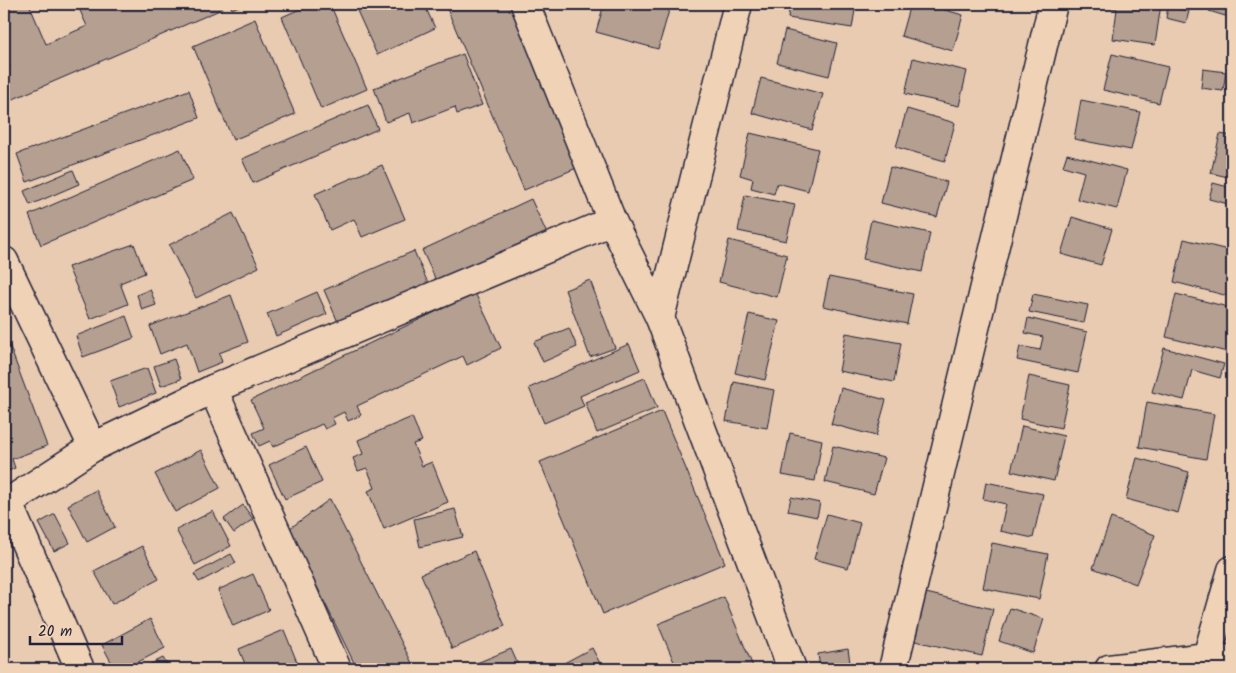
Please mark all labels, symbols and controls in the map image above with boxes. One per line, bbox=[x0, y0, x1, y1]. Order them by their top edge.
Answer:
scale bar bbox=[30, 613, 122, 645]
text: 20 m bbox=[38, 620, 72, 644]

